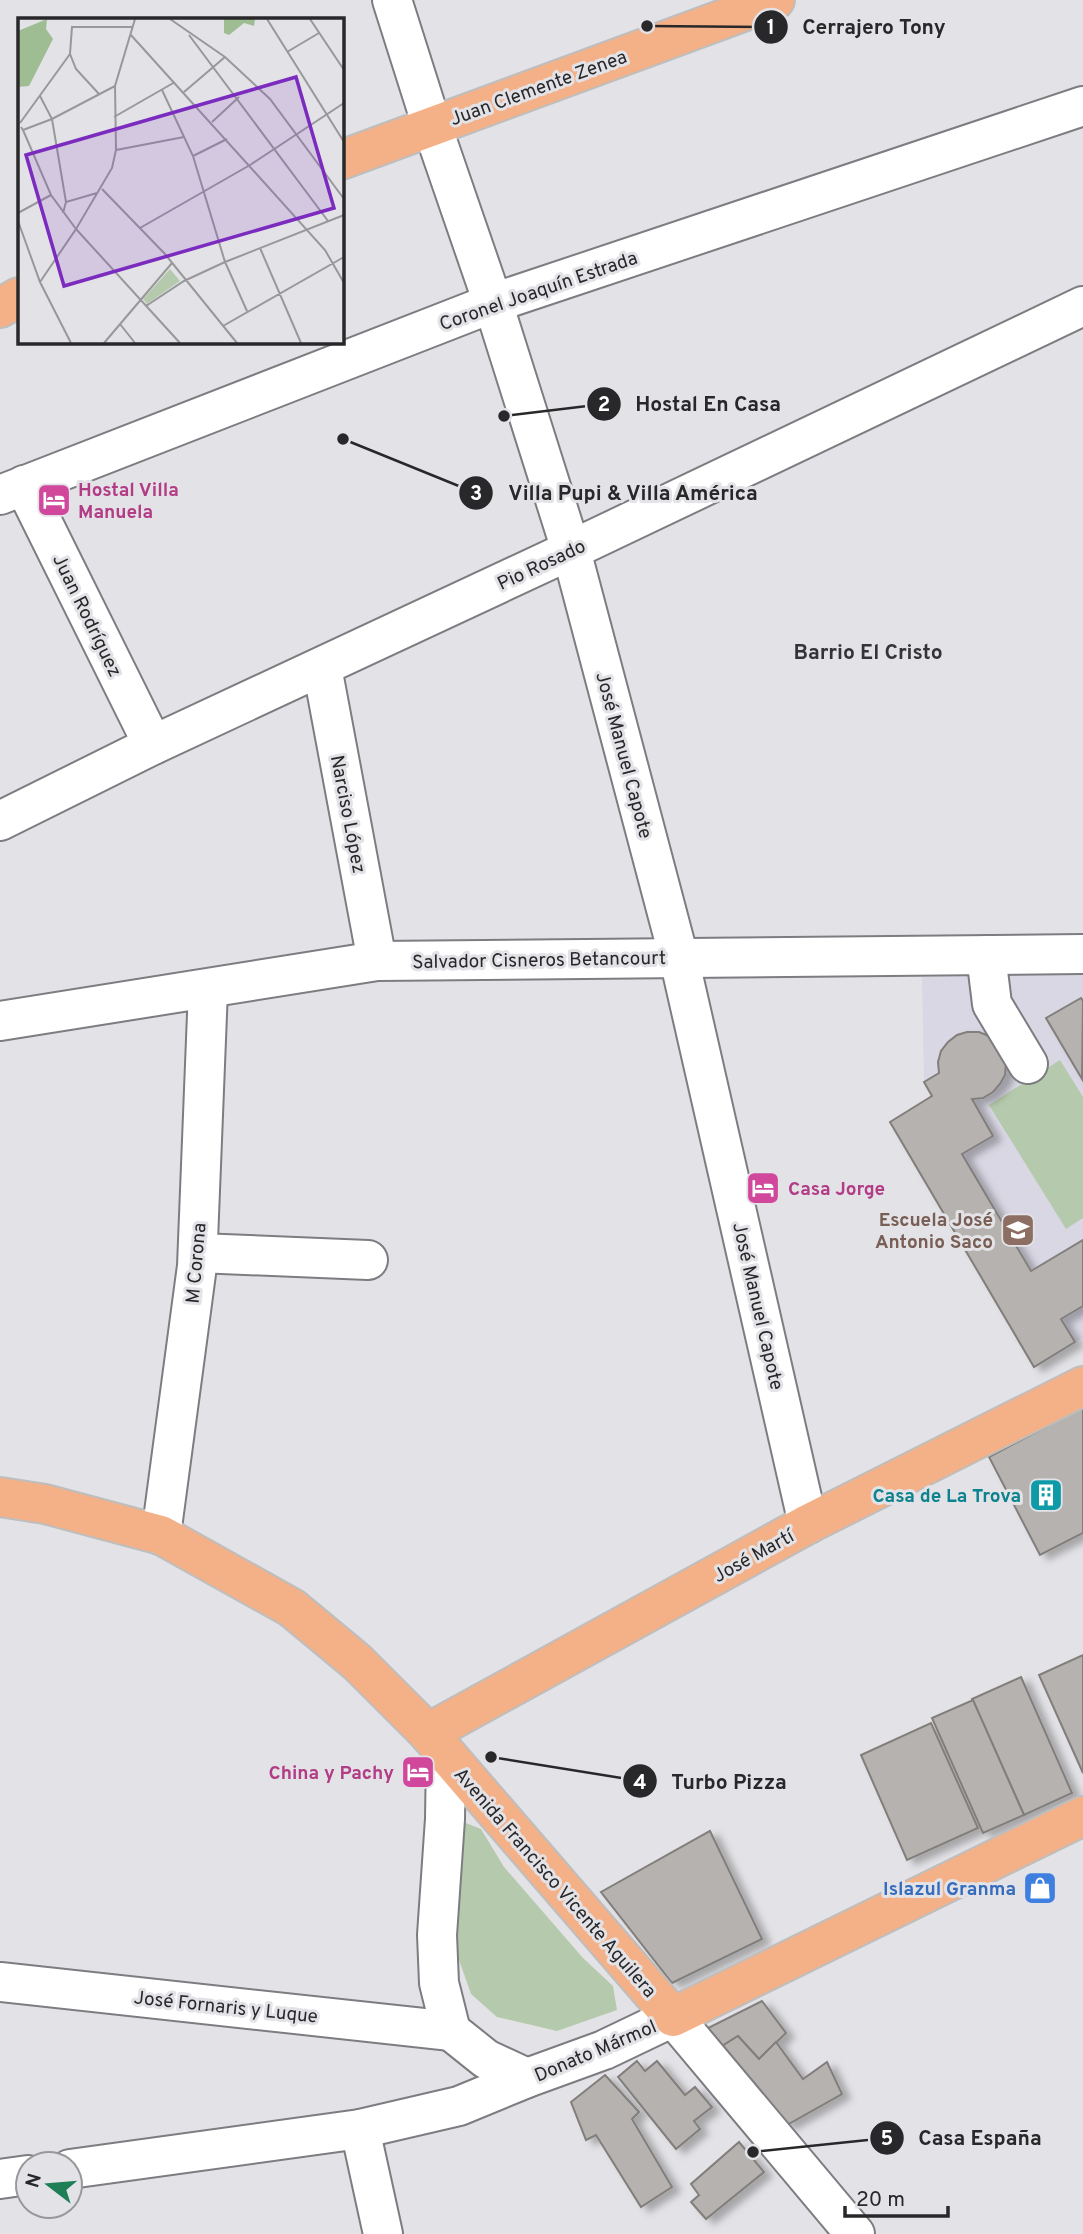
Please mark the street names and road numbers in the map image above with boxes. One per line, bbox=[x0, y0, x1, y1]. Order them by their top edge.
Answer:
street label: Juan Clemente Zenea bbox=[447, 46, 630, 132]
street label: Coronel Joaquín Estrada bbox=[436, 247, 641, 337]
street label: Pio Rosado bbox=[494, 535, 590, 597]
street label: Juan Rodríguez bbox=[46, 551, 126, 681]
street label: José Manuel Capote bbox=[589, 670, 657, 841]
street label: Narciso López bbox=[324, 753, 370, 876]
street label: Salvador Cisneros Betancourt bbox=[412, 947, 666, 975]
street label: José Manuel Capote bbox=[726, 1220, 788, 1393]
street label: M Corona bbox=[182, 1222, 212, 1304]
street label: José Martí bbox=[709, 1524, 801, 1589]
street label: Avenida Francisco Vicente Aguilera bbox=[448, 1763, 661, 2003]
street label: José Fornaris y Luque bbox=[133, 1986, 319, 2030]
street label: Donato Mármol bbox=[531, 2015, 660, 2088]

